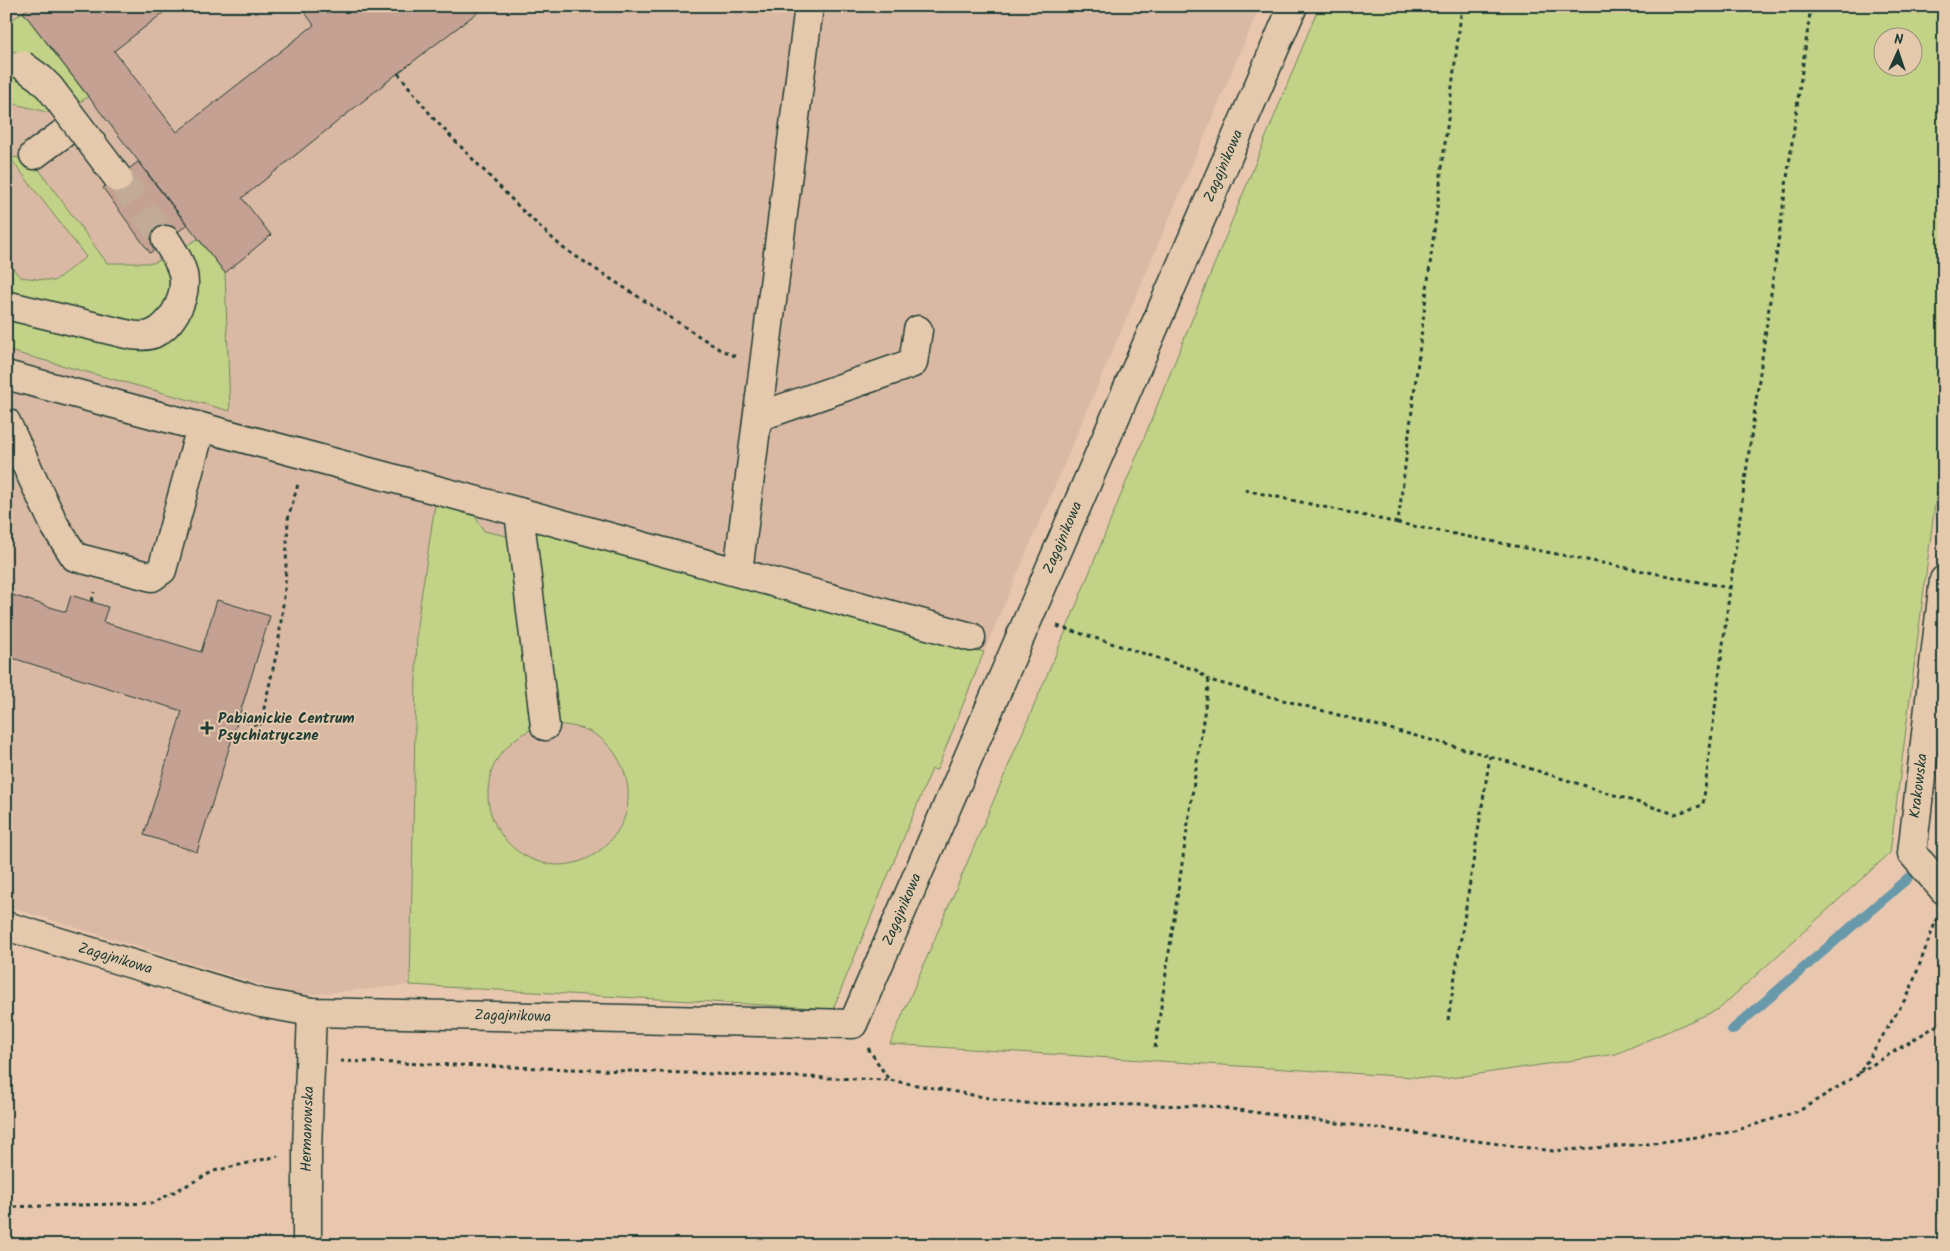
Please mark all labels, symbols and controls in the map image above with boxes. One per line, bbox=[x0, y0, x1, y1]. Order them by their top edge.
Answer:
north arrow bbox=[1872, 28, 1922, 78]
text: N bbox=[1894, 29, 1904, 51]
street label: Zagajnikowa bbox=[1198, 126, 1250, 206]
street label: Zagajnikowa bbox=[1037, 498, 1089, 578]
place label: Pabianickie Centrum Psychiatryczne bbox=[218, 707, 355, 748]
marker: Pabianickie Centrum Psychiatryczne bbox=[200, 721, 214, 735]
street label: Krakowska bbox=[1903, 752, 1935, 820]
street label: Zagajnikowa bbox=[876, 869, 929, 950]
street label: Zagajnikowa bbox=[75, 936, 155, 982]
street label: Zagajnikowa bbox=[474, 1004, 552, 1029]
street label: Hermanowska bbox=[295, 1086, 321, 1172]

